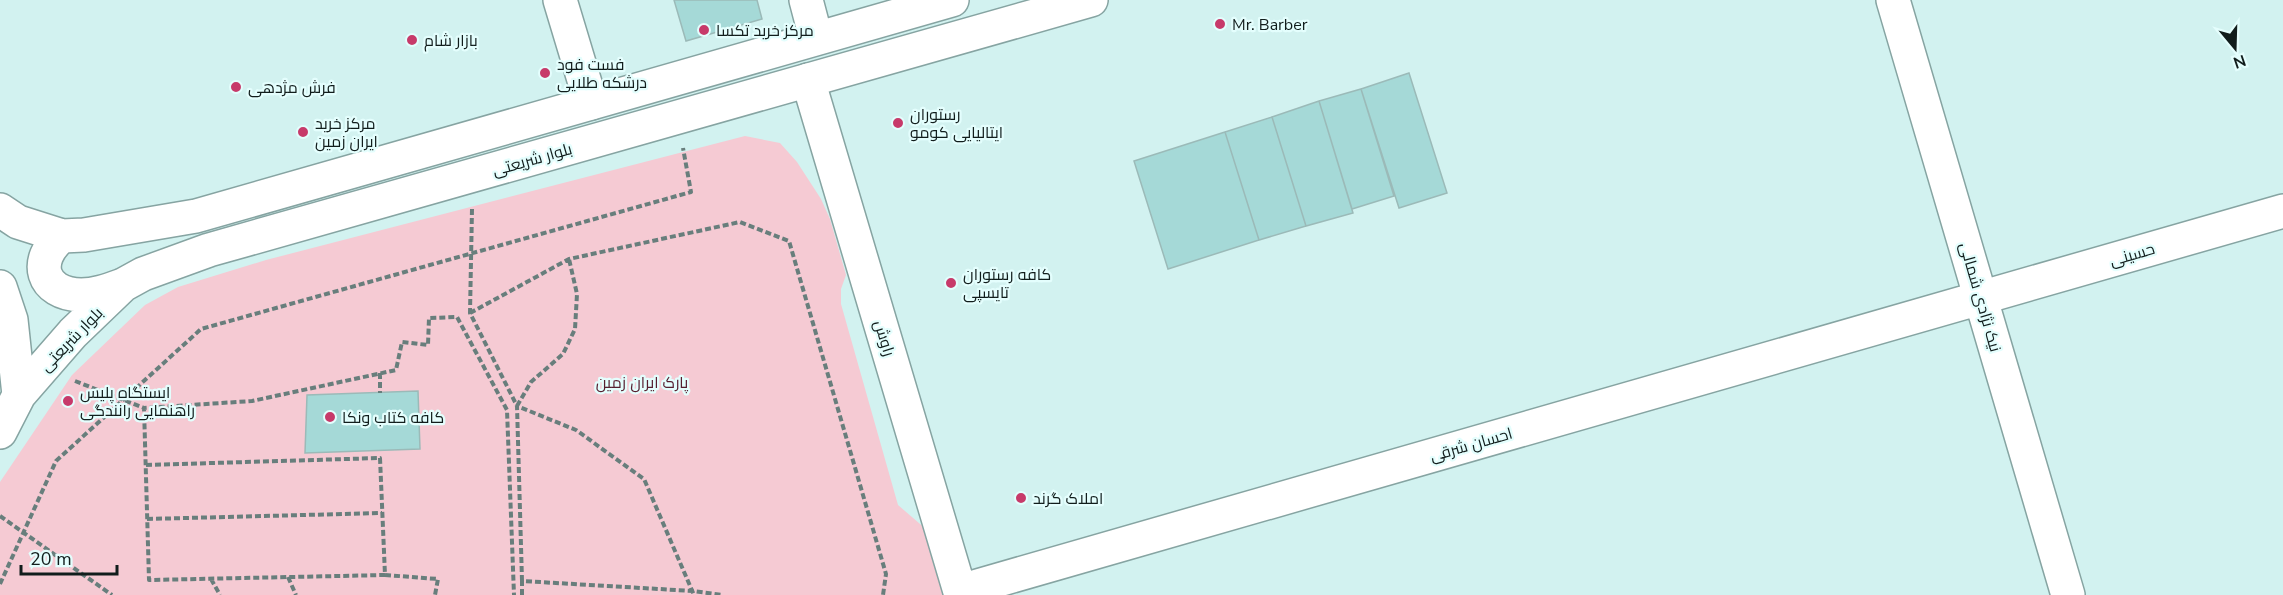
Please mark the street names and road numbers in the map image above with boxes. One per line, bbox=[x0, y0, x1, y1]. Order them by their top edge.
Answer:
street label: بلوار شریعتی bbox=[490, 138, 575, 182]
street label: حسینی bbox=[2107, 238, 2158, 272]
street label: نیک نژادی شمالی bbox=[1954, 240, 2006, 355]
street label: بلوار شریعتی bbox=[35, 303, 108, 377]
street label: راوش bbox=[868, 318, 900, 359]
street label: احسان شرقی bbox=[1427, 423, 1515, 467]

